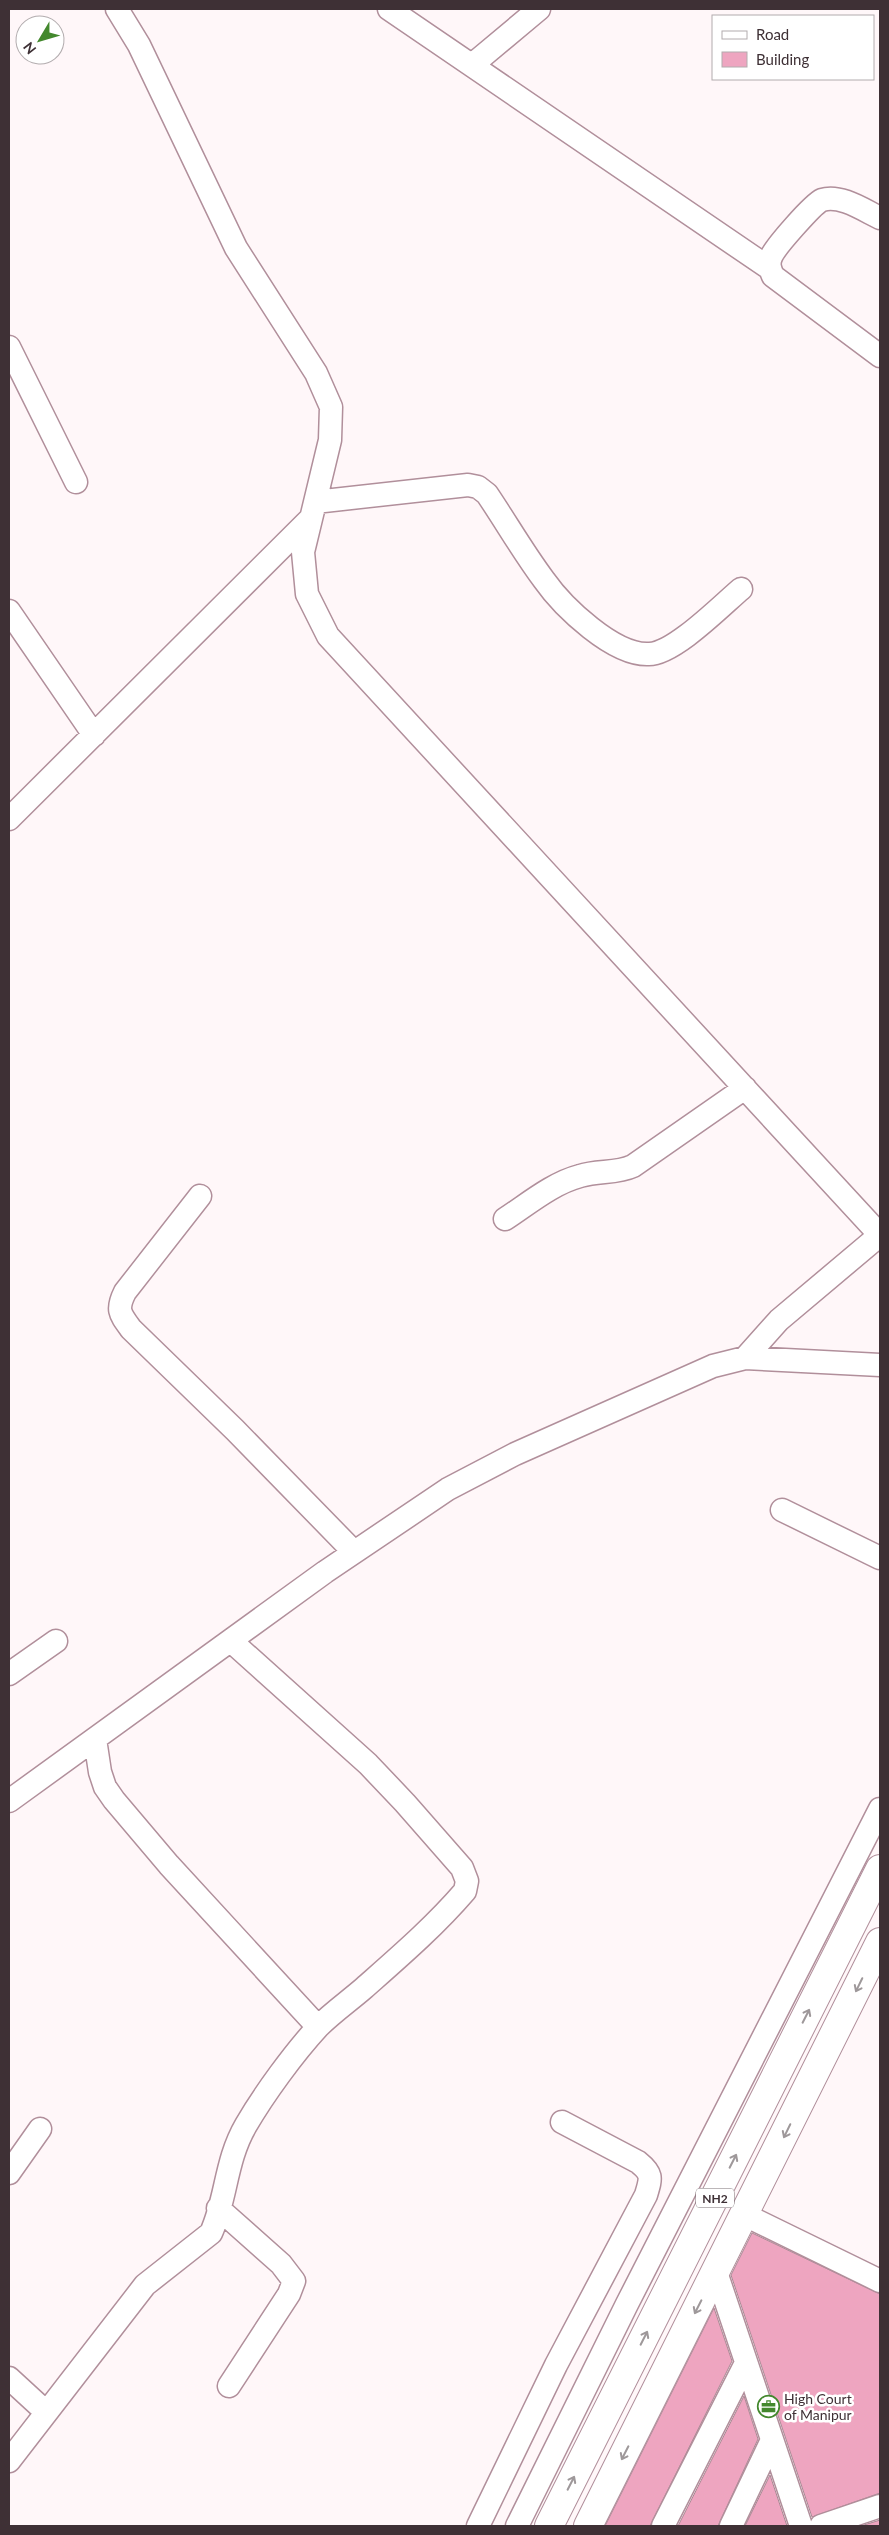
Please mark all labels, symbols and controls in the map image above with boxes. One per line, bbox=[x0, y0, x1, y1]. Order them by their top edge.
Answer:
north arrow bbox=[15, 15, 65, 65]
legend bbox=[712, 15, 874, 80]
text: Road bbox=[756, 25, 789, 43]
text: N bbox=[19, 39, 39, 58]
text: Building bbox=[756, 50, 809, 68]
one-way arrow bbox=[854, 1977, 863, 1992]
one-way arrow bbox=[802, 2009, 811, 2024]
one-way arrow bbox=[781, 2123, 791, 2138]
one-way arrow bbox=[729, 2154, 738, 2169]
road number: NH2 bbox=[696, 2188, 734, 2208]
one-way arrow bbox=[693, 2300, 703, 2315]
one-way arrow bbox=[639, 2330, 649, 2345]
place label: High Court of Manipur bbox=[784, 2390, 852, 2423]
office icon: High Court of Manipur bbox=[756, 2394, 780, 2418]
one-way arrow bbox=[620, 2445, 630, 2460]
one-way arrow bbox=[567, 2476, 576, 2491]

